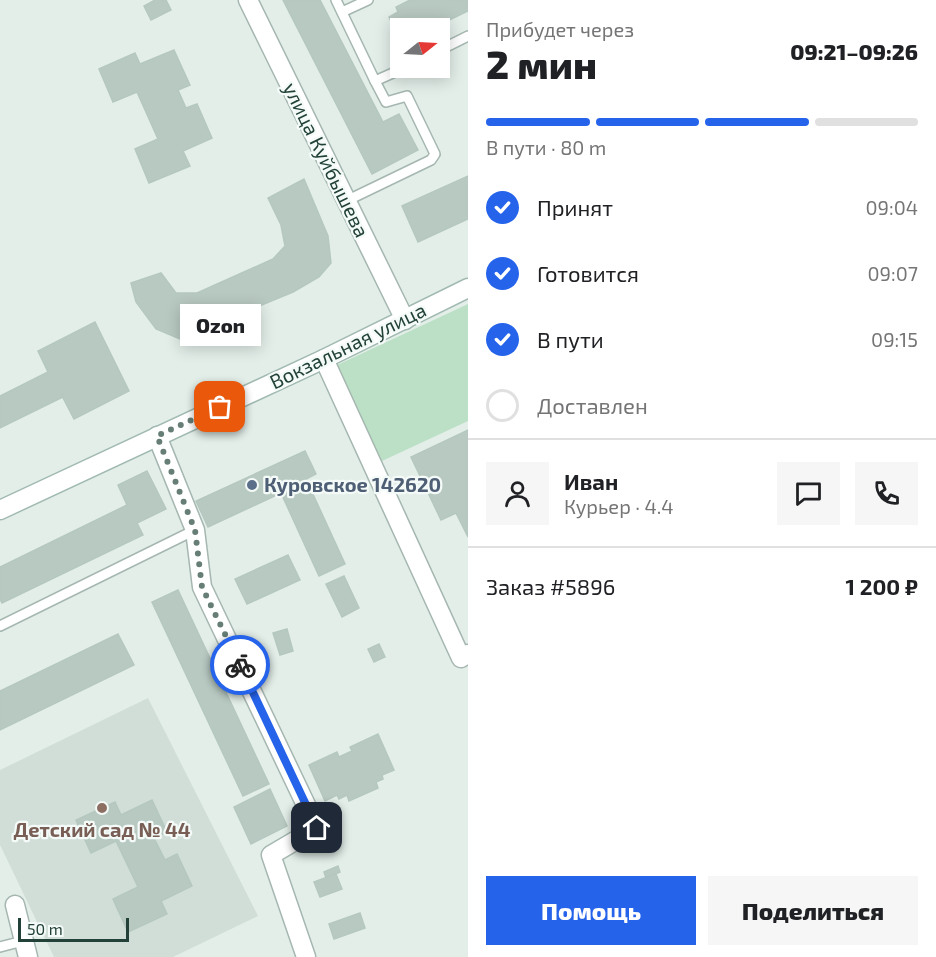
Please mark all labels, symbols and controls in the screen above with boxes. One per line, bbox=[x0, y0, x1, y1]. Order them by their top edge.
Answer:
text: Прибудет через bbox=[486, 17, 634, 41]
north arrow bbox=[390, 18, 450, 78]
map controls bbox=[390, 18, 450, 78]
text: 09:21–09:26 bbox=[790, 38, 918, 64]
text: 2 мин bbox=[486, 40, 597, 87]
street label: улица Куйбышева bbox=[278, 78, 375, 241]
text: В пути · 80 m bbox=[486, 135, 606, 159]
icon: check bbox=[486, 191, 519, 224]
text: Принят bbox=[537, 194, 613, 220]
text: 09:04 bbox=[865, 195, 918, 219]
icon: check bbox=[486, 257, 519, 290]
text: Готовится bbox=[537, 260, 639, 286]
text: 09:07 bbox=[867, 261, 918, 285]
street label: Вокзальная улица bbox=[265, 297, 430, 394]
callout: Ozon bbox=[180, 305, 260, 347]
text: Ozon bbox=[196, 313, 245, 337]
icon: check bbox=[486, 323, 519, 356]
text: В пути bbox=[537, 326, 604, 352]
text: 09:15 bbox=[871, 327, 918, 351]
pin bbox=[194, 381, 245, 432]
icon: bag bbox=[203, 390, 236, 423]
text: Доставлен bbox=[537, 392, 648, 418]
button: person bbox=[486, 462, 549, 525]
button: chat bbox=[777, 462, 840, 525]
button: phone bbox=[855, 462, 918, 525]
text: Иван bbox=[564, 468, 618, 494]
place label: Куровское 142620 bbox=[264, 472, 441, 496]
marker: Куровское 142620 bbox=[245, 478, 259, 492]
text: Курьер · 4.4 bbox=[564, 494, 673, 518]
text: Заказ #5896 bbox=[486, 573, 615, 599]
text: 1 200 ₽ bbox=[845, 573, 918, 599]
courier bbox=[210, 635, 270, 695]
icon: bike bbox=[224, 649, 257, 682]
marker: Детский сад № 44 bbox=[95, 801, 109, 815]
pin bbox=[291, 802, 342, 853]
icon: home bbox=[300, 811, 333, 844]
place label: Детский сад № 44 bbox=[14, 817, 191, 841]
button: Помощь bbox=[486, 876, 696, 945]
button: Поделиться bbox=[708, 876, 918, 945]
scale bar bbox=[18, 915, 129, 942]
text: 50 m bbox=[27, 919, 63, 938]

